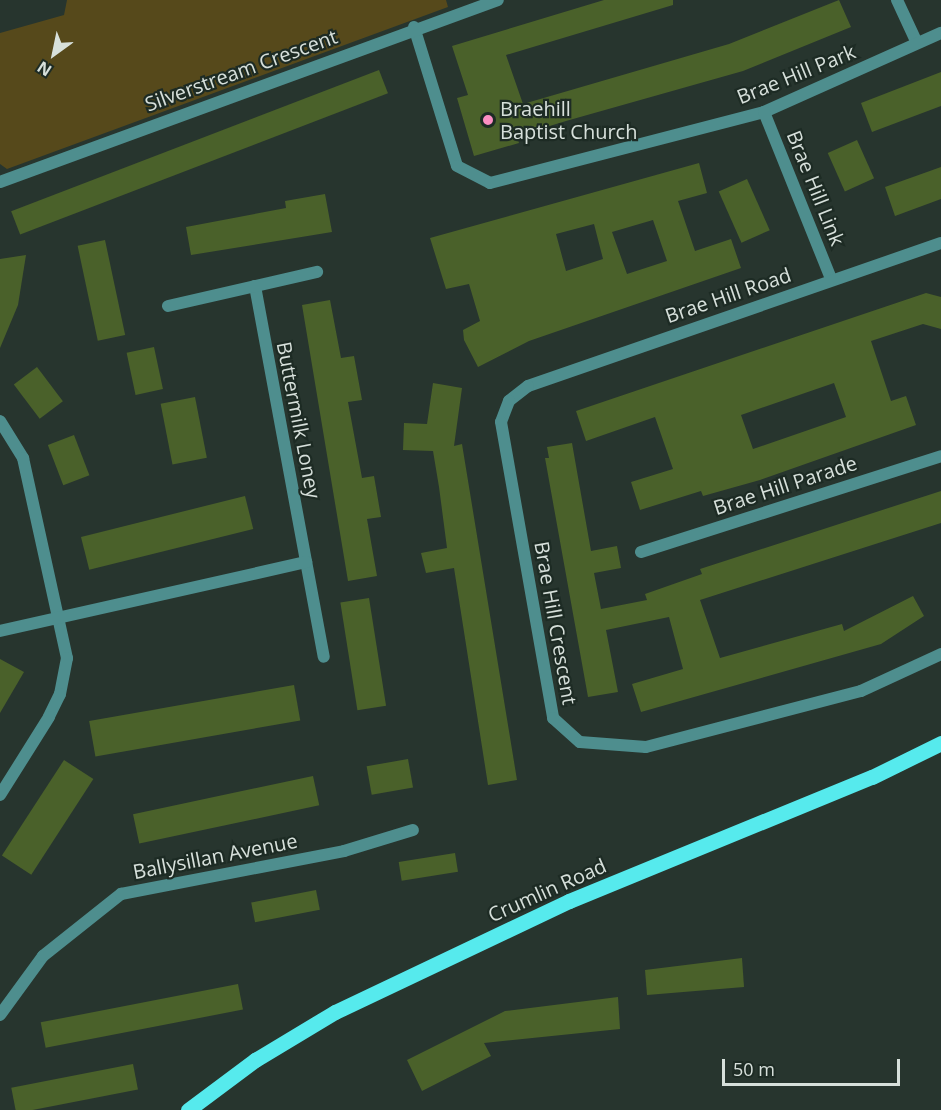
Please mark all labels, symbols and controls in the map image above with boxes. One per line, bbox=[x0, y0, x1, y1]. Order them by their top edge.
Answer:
north arrow bbox=[24, 24, 84, 84]
street label: Silverstream Crescent bbox=[141, 24, 341, 116]
street label: Brae Hill Park bbox=[733, 39, 859, 109]
text: N bbox=[33, 56, 56, 82]
place label: Braehill Baptist Church bbox=[500, 96, 637, 143]
marker: Braehill Baptist Church bbox=[481, 113, 495, 127]
street label: Brae Hill Link bbox=[782, 127, 850, 249]
street label: Brae Hill Road bbox=[662, 262, 794, 328]
street label: Buttermilk Loney bbox=[272, 340, 326, 500]
street label: Brae Hill Parade bbox=[710, 450, 860, 520]
street label: Brae Hill Crescent bbox=[530, 539, 582, 707]
street label: Ballysillan Avenue bbox=[131, 828, 299, 884]
street label: Crumlin Road bbox=[484, 853, 610, 927]
scale bar bbox=[725, 1047, 904, 1085]
text: 50 m bbox=[733, 1057, 775, 1081]

